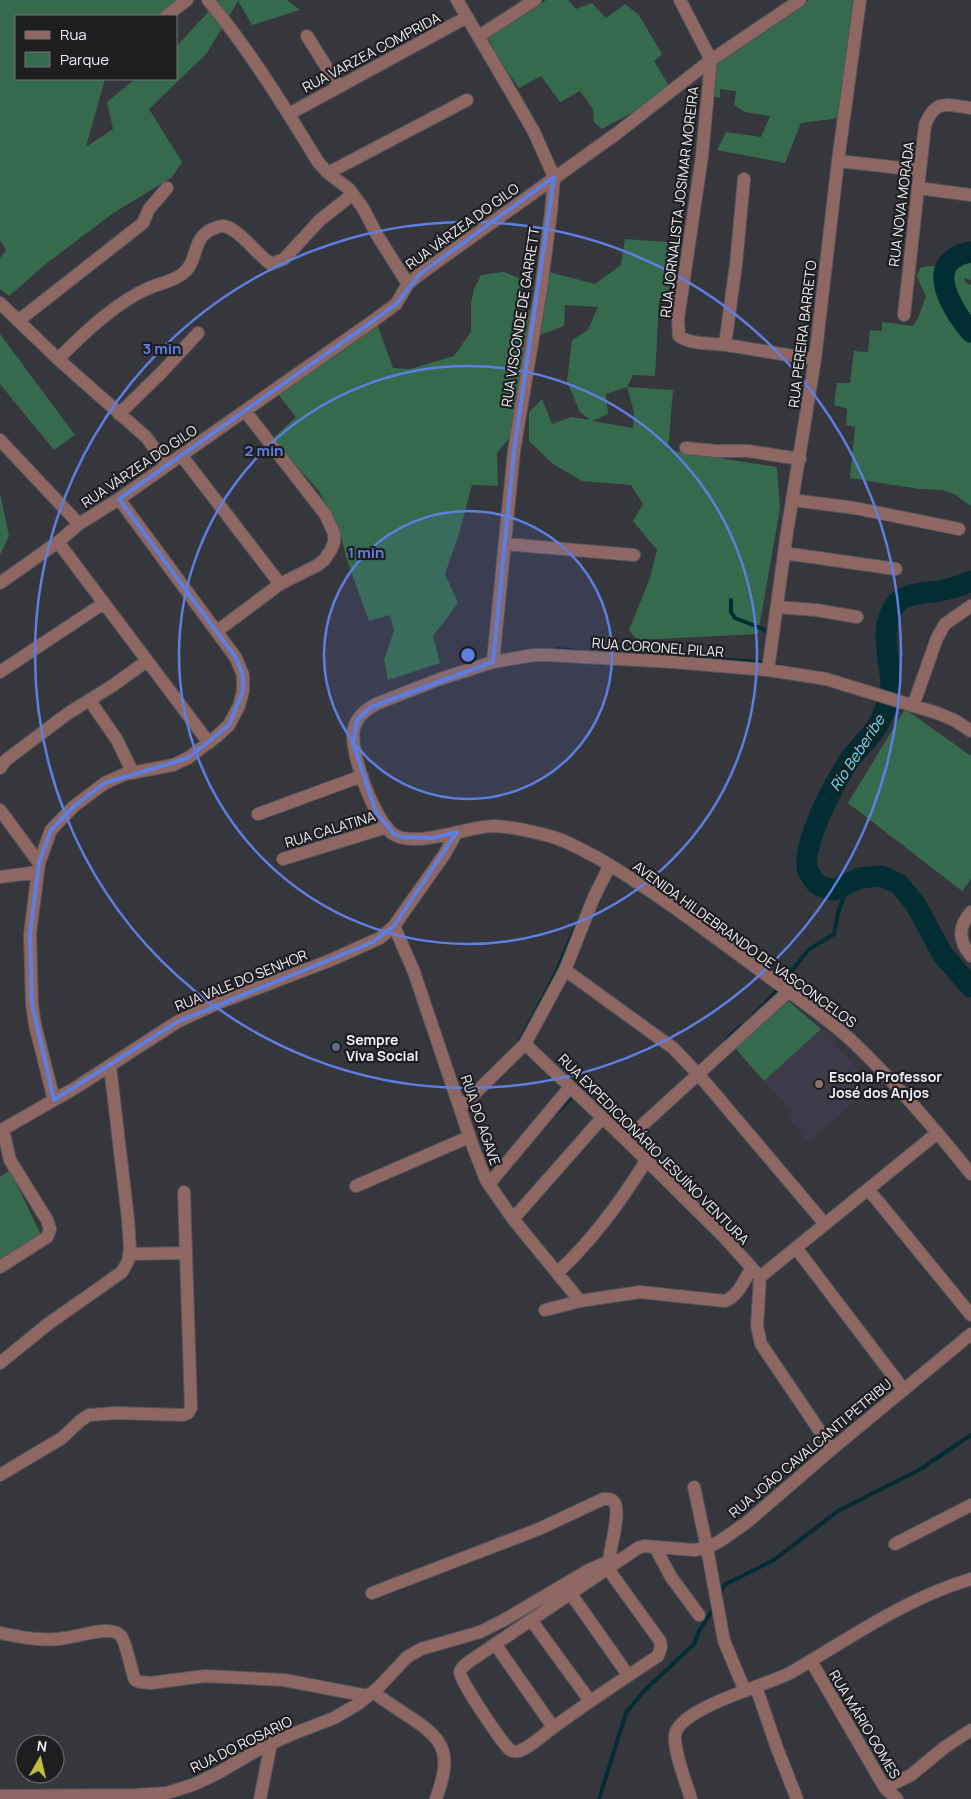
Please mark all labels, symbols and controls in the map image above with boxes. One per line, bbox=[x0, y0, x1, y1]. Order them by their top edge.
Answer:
street label: RUA VARZEA COMPRIDA bbox=[299, 7, 443, 96]
legend bbox=[15, 15, 178, 80]
text: Rua bbox=[60, 24, 87, 45]
text: Parque bbox=[60, 49, 109, 70]
street label: RUA JORNALISTA JOSIMAR MOREIRA bbox=[655, 85, 703, 319]
street label: RUA NOVA MORADA bbox=[884, 140, 918, 268]
street label: RUA VÁRZEA DO GILO bbox=[401, 178, 523, 274]
street label: RUA VISCONDE DE GARRETT bbox=[496, 225, 544, 408]
street label: RUA PEREIRA BARRETO bbox=[784, 259, 820, 409]
text: 3 min bbox=[143, 338, 181, 359]
street label: RUA VÁRZEA DO GILO bbox=[77, 420, 201, 512]
text: 2 min bbox=[244, 440, 284, 461]
text: 1 min bbox=[348, 542, 384, 563]
street label: RUA CORONEL PILAR bbox=[591, 633, 725, 661]
centre of rings bbox=[459, 646, 477, 664]
water label: Rio Beberibe bbox=[825, 710, 890, 795]
street label: RUA CALATINA bbox=[282, 806, 378, 852]
street label: AVENIDA HILDEBRANDO DE VASCONCELOS bbox=[629, 856, 861, 1032]
street label: RUA VALE DO SENHOR bbox=[172, 945, 310, 1015]
place label: Sempre Viva Social bbox=[346, 1030, 418, 1065]
marker: Sempre Viva Social bbox=[330, 1041, 342, 1053]
street label: RUA EXPEDICIONÁRIO JESUÍNO VENTURA bbox=[554, 1049, 754, 1249]
place label: Escola Professor José dos Anjos bbox=[829, 1067, 942, 1102]
street label: RUA DO AGAVE bbox=[457, 1072, 505, 1168]
marker: Escola Professor José dos Anjos bbox=[813, 1078, 825, 1090]
street label: RUA JOÃO CAVALCANTI PETRIBU bbox=[725, 1374, 895, 1522]
street label: RUA MÁRIO GOMES bbox=[825, 1666, 905, 1782]
street label: RUA DO ROSARIO bbox=[187, 1711, 295, 1777]
north arrow bbox=[15, 1734, 65, 1784]
text: N bbox=[36, 1736, 48, 1756]

